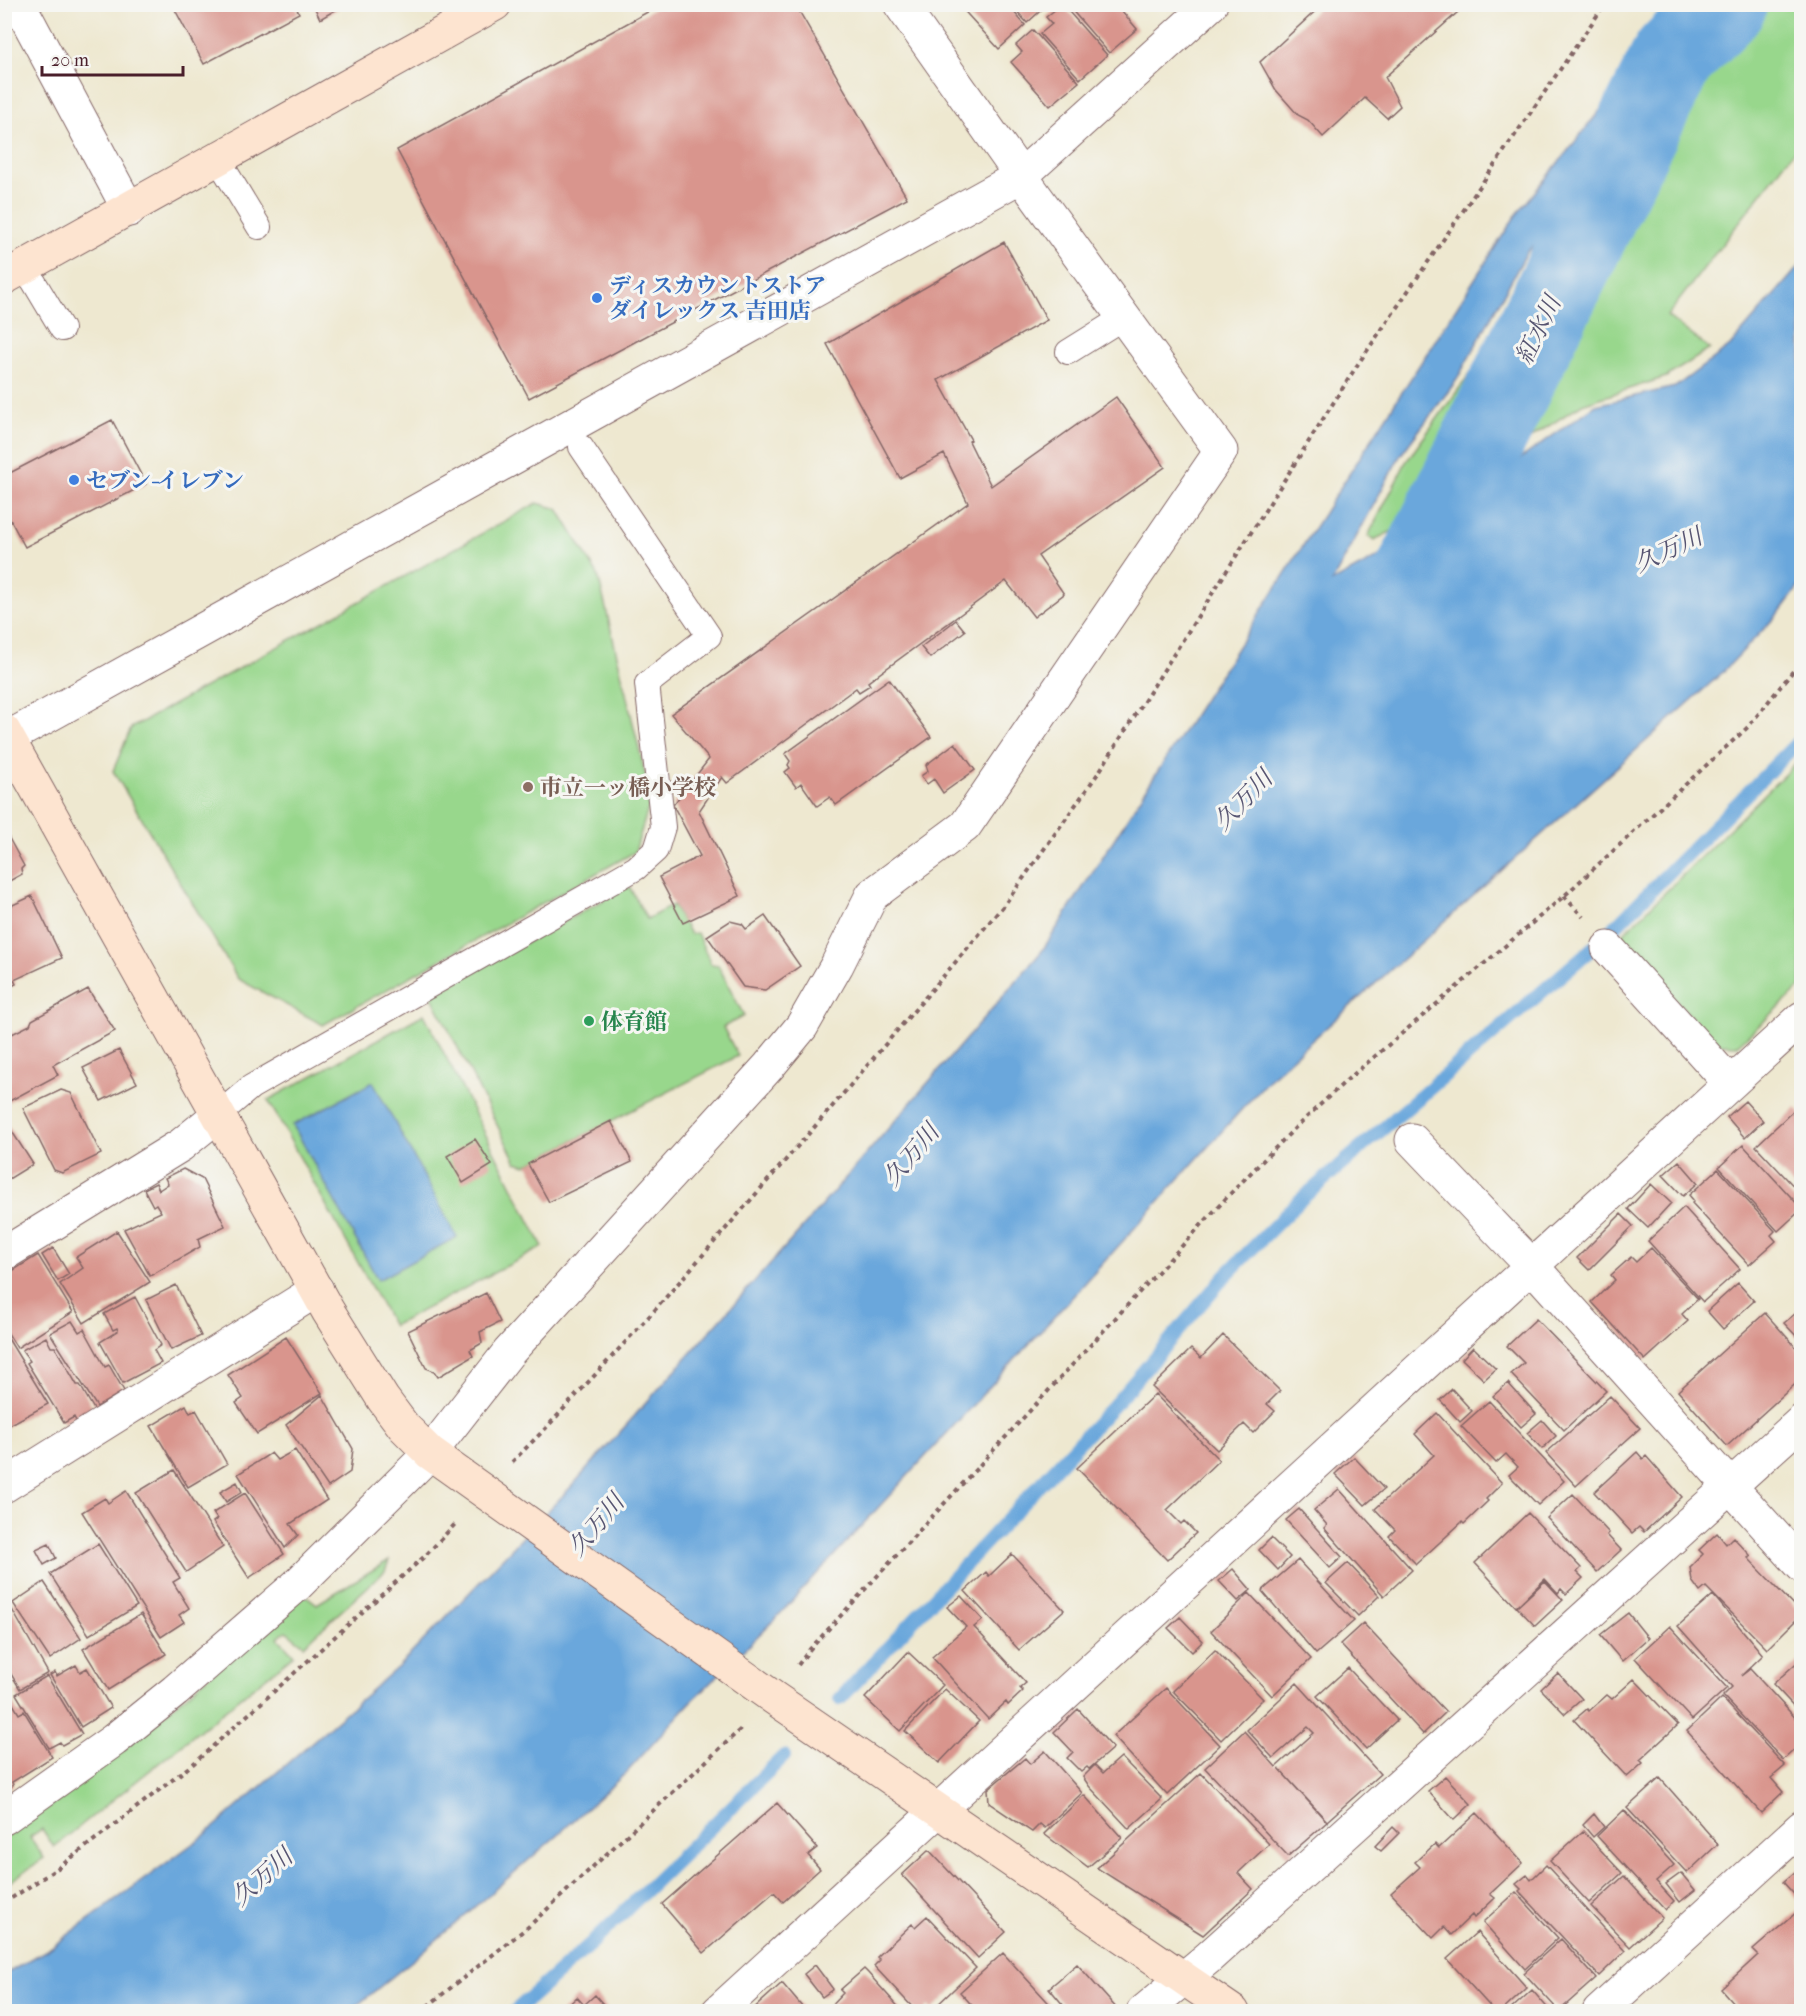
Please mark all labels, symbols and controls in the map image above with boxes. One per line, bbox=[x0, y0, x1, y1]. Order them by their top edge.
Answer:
scale bar bbox=[42, 39, 183, 77]
text: 20 m bbox=[51, 50, 89, 71]
place label: ディスカウントストア ダイレックス 吉田店 bbox=[609, 273, 826, 324]
water label: 紅水川 bbox=[1510, 289, 1568, 368]
marker: ディスカウントストア ダイレックス 吉田店 bbox=[590, 291, 604, 305]
place label: セブン-イレブン bbox=[86, 468, 244, 494]
marker: セブン-イレブン bbox=[67, 473, 81, 487]
water label: 久万川 bbox=[1629, 521, 1709, 578]
water label: 久万川 bbox=[1208, 762, 1280, 836]
place label: 市立一ッ橋小学校 bbox=[540, 775, 716, 801]
marker: 市立一ッ橋小学校 bbox=[521, 780, 535, 794]
place label: 体育館 bbox=[601, 1009, 667, 1035]
marker: 体育館 bbox=[582, 1014, 596, 1028]
water label: 久万川 bbox=[877, 1116, 947, 1192]
water label: 久万川 bbox=[562, 1486, 632, 1562]
water label: 久万川 bbox=[226, 1840, 300, 1911]

